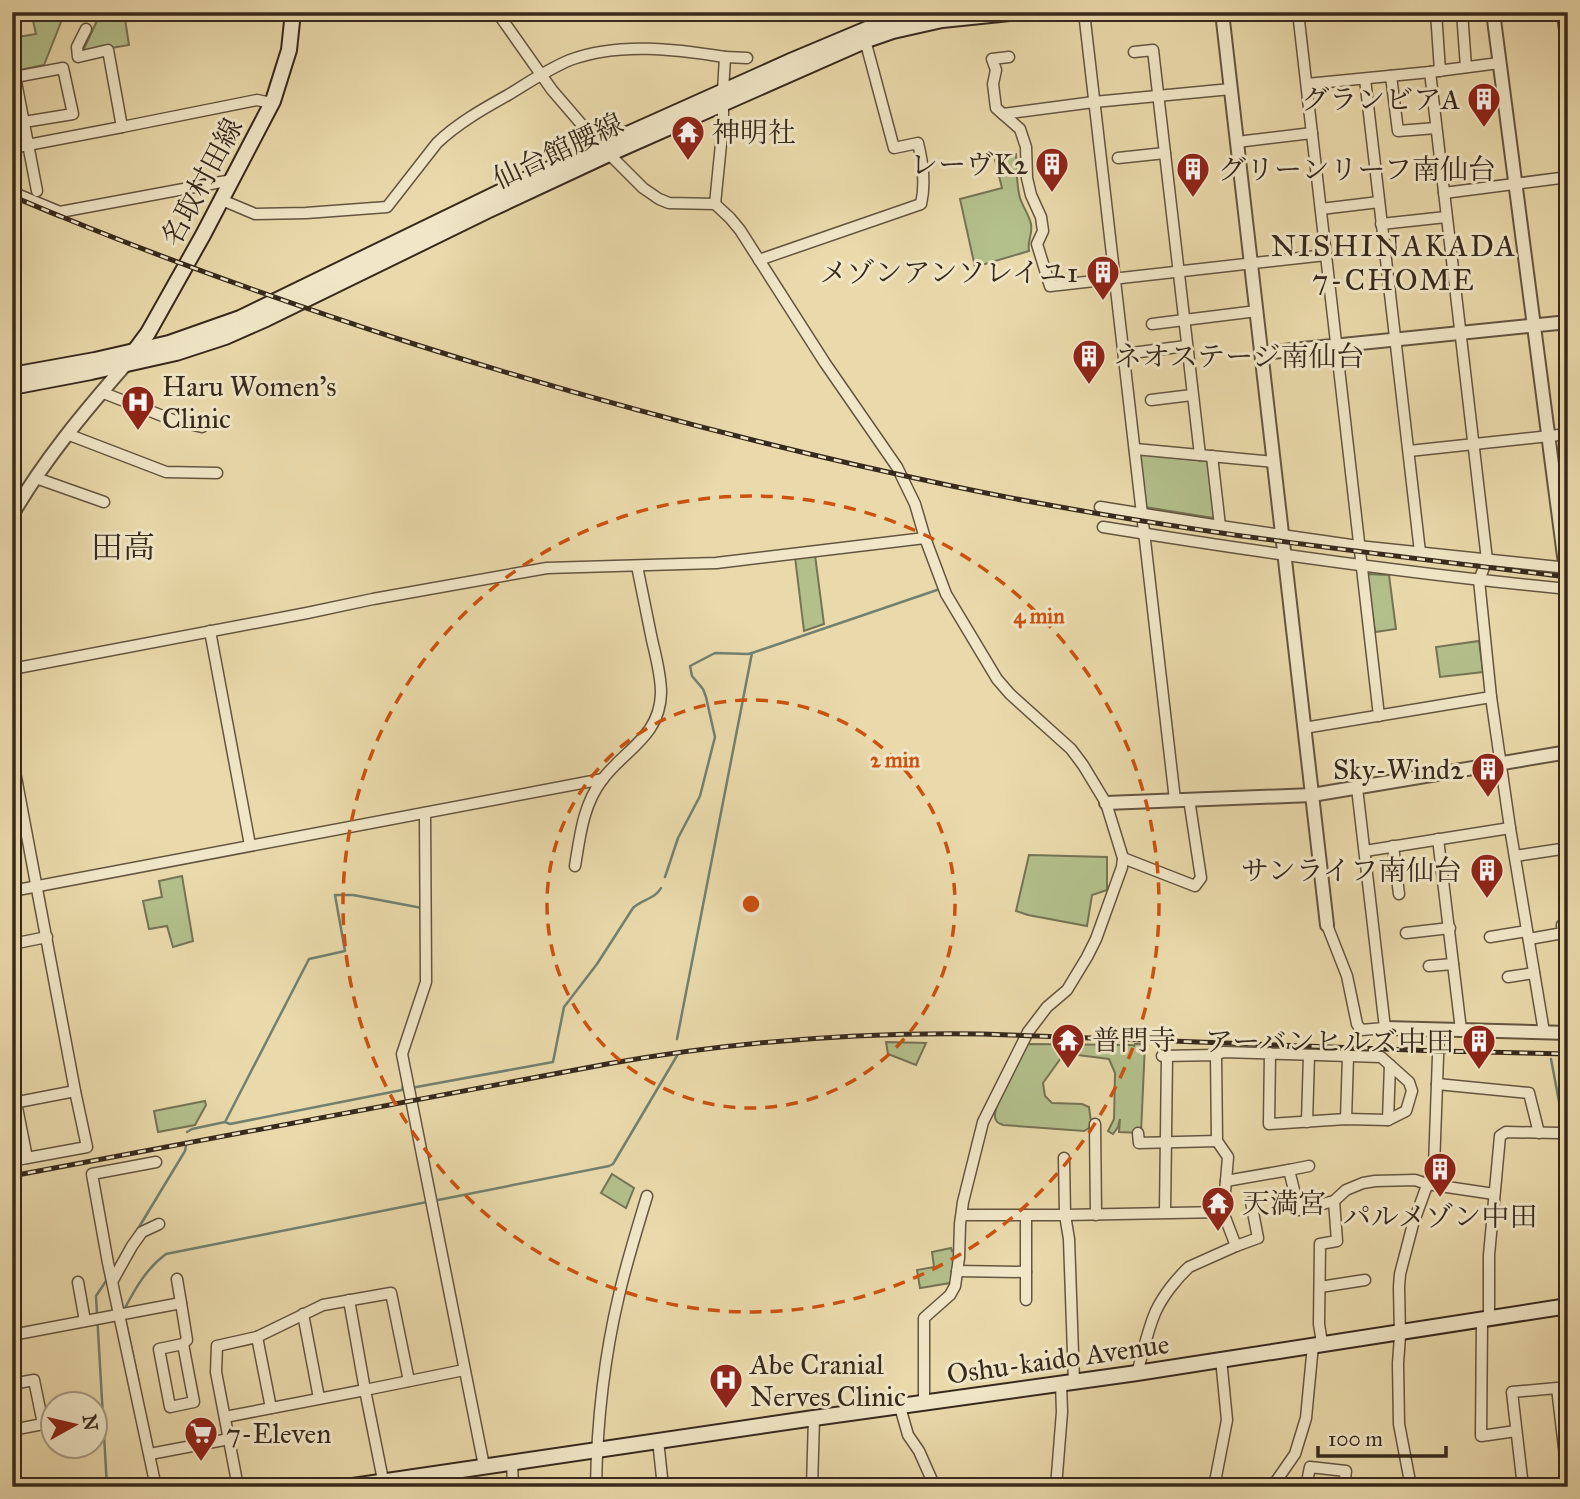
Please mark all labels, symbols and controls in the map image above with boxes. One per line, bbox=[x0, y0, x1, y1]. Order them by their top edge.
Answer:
building icon: グランビアA bbox=[1465, 80, 1503, 129]
place label: グランビアA bbox=[1301, 82, 1460, 117]
street label: 仙台館腰線 bbox=[487, 106, 629, 196]
street label: 名取村田線 bbox=[154, 112, 250, 252]
temple icon: 神明社 bbox=[669, 113, 707, 162]
place label: 神明社 bbox=[712, 115, 796, 150]
building icon: レーヴK2 bbox=[1033, 145, 1071, 194]
place label: レーヴK2 bbox=[910, 147, 1028, 182]
building icon: グリーンリーフ南仙台 bbox=[1174, 150, 1212, 199]
place label: グリーンリーフ南仙台 bbox=[1218, 152, 1496, 187]
district label: NISHINAKADA 7-CHOME bbox=[1271, 228, 1517, 298]
building icon: メゾンアンソレイユ1 bbox=[1084, 253, 1122, 302]
place label: メゾンアンソレイユ1 bbox=[819, 255, 1078, 290]
building icon: ネオステージ南仙台 bbox=[1070, 337, 1108, 386]
place label: ネオステージ南仙台 bbox=[1114, 339, 1365, 374]
place label: Haru Women's Clinic bbox=[162, 369, 337, 436]
hospital icon: Haru Women's Clinic bbox=[119, 383, 157, 432]
district label: 田高 bbox=[91, 528, 155, 567]
text: 4 min bbox=[1013, 603, 1065, 629]
text: 2 min bbox=[870, 747, 920, 773]
building icon: Sky-Wind2 bbox=[1469, 750, 1507, 799]
place label: Sky-Wind2 bbox=[1333, 752, 1464, 787]
building icon: サンライフ南仙台 bbox=[1468, 851, 1506, 900]
place label: サンライフ南仙台 bbox=[1241, 853, 1462, 888]
centre of rings bbox=[739, 892, 763, 916]
temple icon: 普門寺 bbox=[1049, 1021, 1087, 1070]
building icon: アーバンヒルズ中田 bbox=[1460, 1022, 1498, 1071]
place label: 普門寺 bbox=[1092, 1023, 1176, 1058]
place label: アーバンヒルズ中田 bbox=[1205, 1024, 1454, 1059]
building icon: パルメゾン中田 bbox=[1421, 1150, 1459, 1199]
temple icon: 天満宮 bbox=[1199, 1184, 1237, 1233]
place label: 天満宮 bbox=[1242, 1186, 1326, 1221]
place label: パルメゾン中田 bbox=[1343, 1199, 1537, 1234]
street label: Oshu-kaido Avenue bbox=[945, 1326, 1171, 1392]
place label: Abe Cranial Nerves Clinic bbox=[749, 1347, 906, 1414]
hospital icon: Abe Cranial Nerves Clinic bbox=[707, 1361, 745, 1410]
north arrow bbox=[38, 1390, 108, 1460]
text: N bbox=[78, 1413, 103, 1432]
supermarket icon: 7-Eleven bbox=[182, 1414, 220, 1463]
scale bar bbox=[1318, 1415, 1445, 1459]
place label: 7-Eleven bbox=[226, 1416, 331, 1451]
text: 100 m bbox=[1328, 1426, 1383, 1452]

